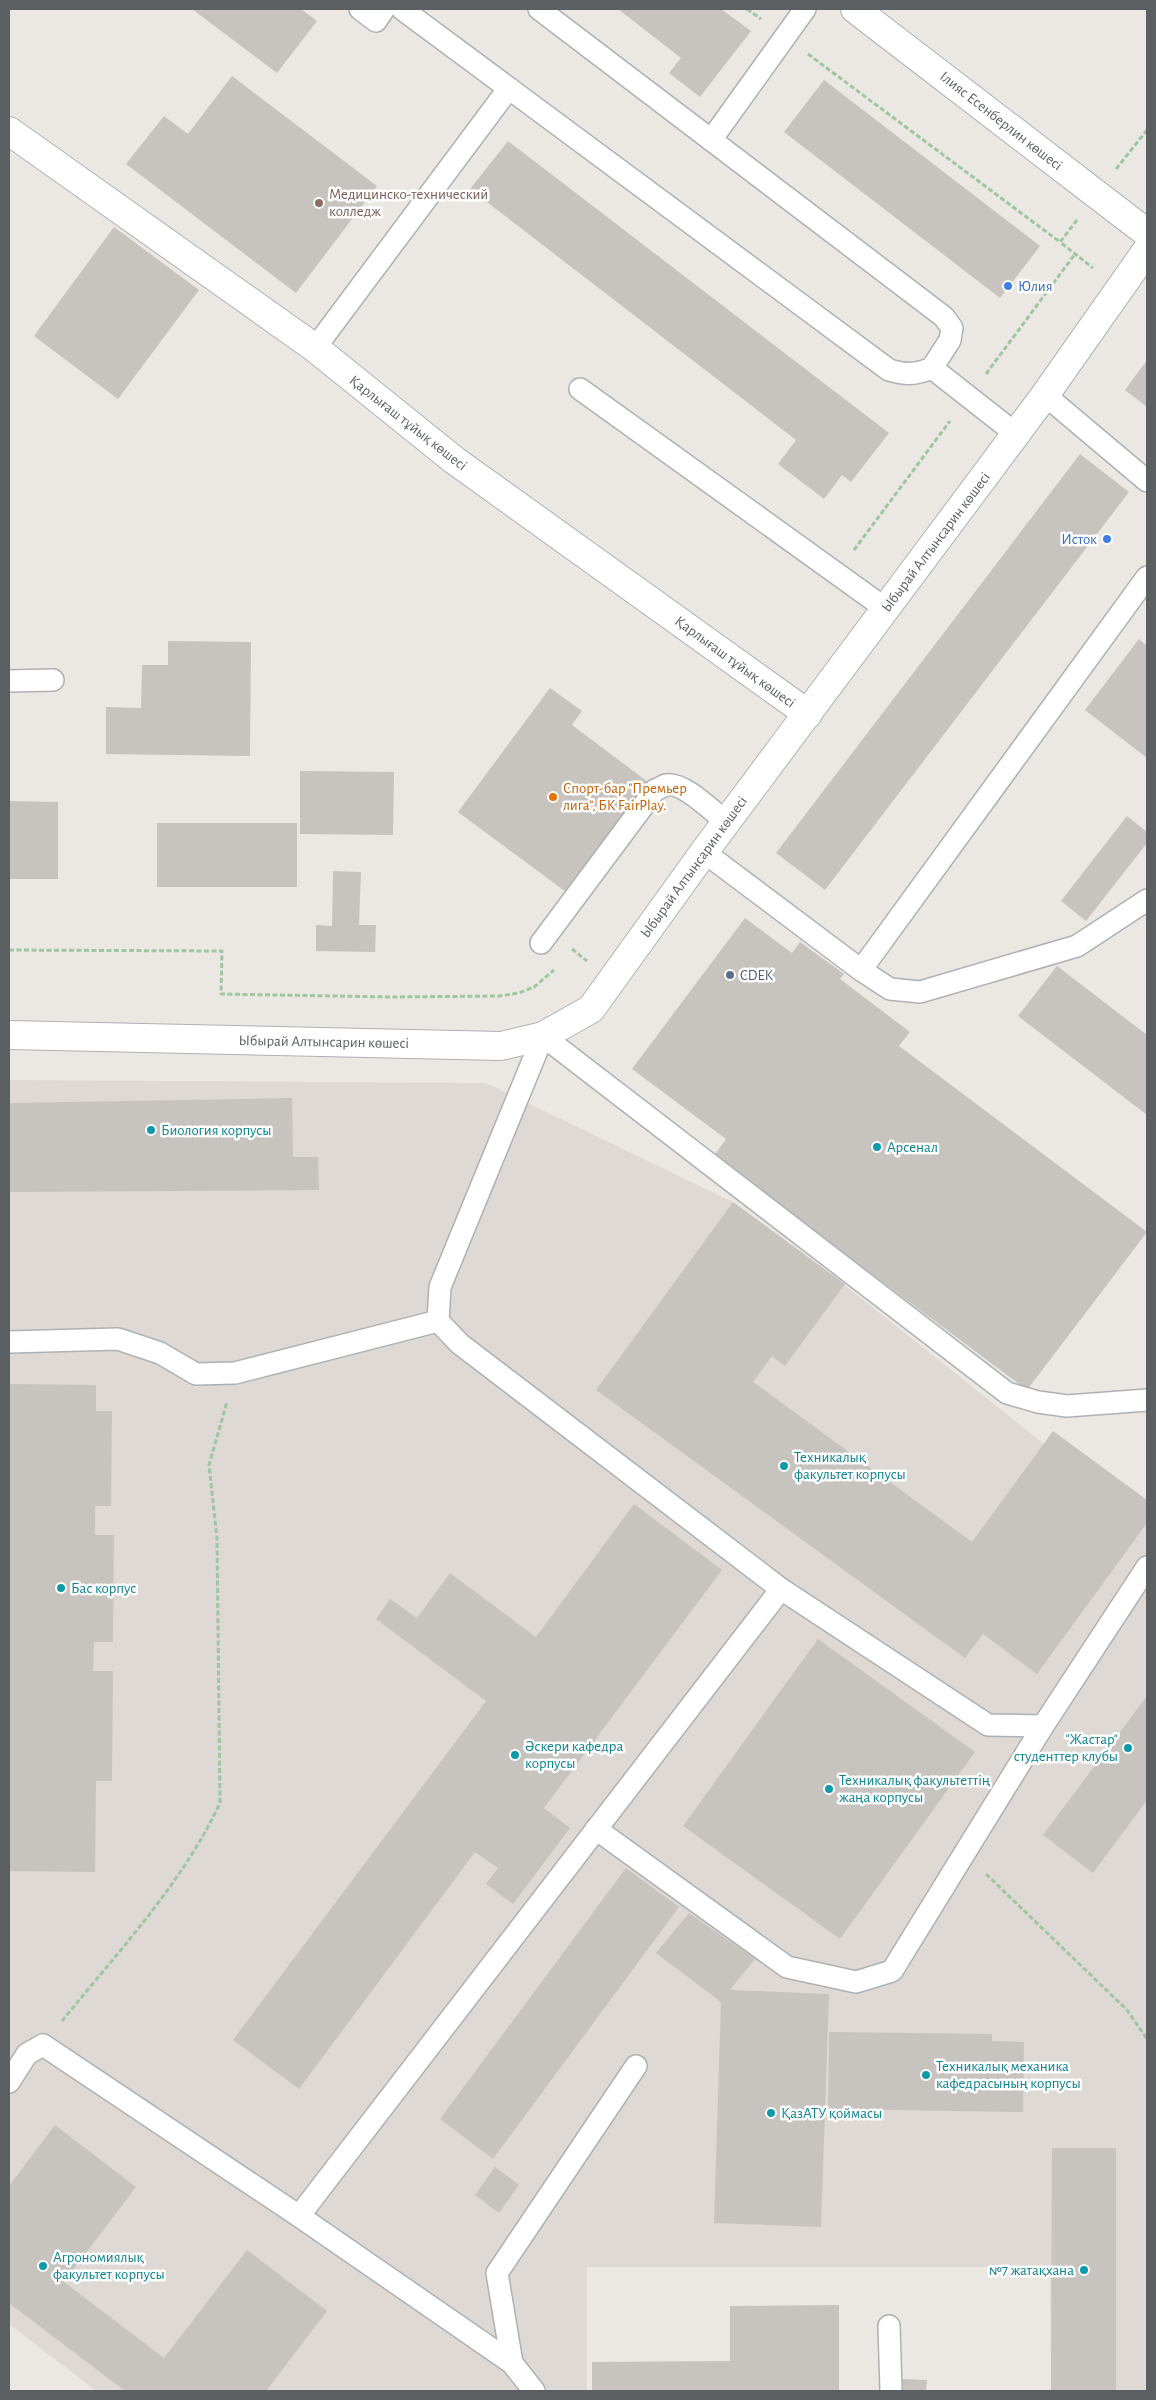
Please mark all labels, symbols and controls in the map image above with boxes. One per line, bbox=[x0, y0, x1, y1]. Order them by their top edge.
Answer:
street label: Ілияс Есенберлин көшесі bbox=[937, 69, 1065, 173]
place label: Медицинско-технический колледж bbox=[329, 187, 488, 219]
marker: Медицинско-технический колледж bbox=[313, 197, 325, 209]
place label: Юлия bbox=[1018, 279, 1053, 294]
marker: Юлия bbox=[1002, 280, 1014, 292]
street label: Қарлығаш тұйық көшесі bbox=[346, 373, 470, 473]
street label: Ыбырай Алтынсарин көшесі bbox=[879, 470, 993, 614]
place label: Исток bbox=[1061, 532, 1097, 547]
marker: Исток bbox=[1101, 533, 1113, 545]
street label: Қарлығаш тұйық көшесі bbox=[672, 613, 798, 711]
place label: Спорт-бар "Премьер лига", БК FairPlay. bbox=[563, 781, 687, 813]
marker: Спорт-бар "Премьер лига", БК FairPlay. bbox=[547, 791, 559, 803]
street label: Ыбырай Алтынсарин көшесі bbox=[638, 794, 750, 940]
place label: CDEK bbox=[740, 968, 774, 983]
marker: CDEK bbox=[724, 969, 736, 981]
street label: Ыбырай Алтынсарин көшесі bbox=[239, 1033, 409, 1051]
place label: Биология корпусы bbox=[161, 1123, 271, 1138]
marker: Биология корпусы bbox=[145, 1124, 157, 1136]
place label: Арсенал bbox=[887, 1140, 938, 1155]
marker: Арсенал bbox=[871, 1141, 883, 1153]
place label: Техникалық факультет корпусы bbox=[794, 1450, 906, 1482]
marker: Техникалық факультет корпусы bbox=[778, 1460, 790, 1472]
place label: Бас корпус bbox=[71, 1581, 136, 1596]
marker: Бас корпус bbox=[55, 1582, 67, 1594]
place label: "Жастар" студенттер клубы bbox=[1014, 1732, 1118, 1764]
place label: Әскери кафедра корпусы bbox=[525, 1739, 623, 1771]
marker: "Жастар" студенттер клубы bbox=[1122, 1742, 1134, 1754]
marker: Әскери кафедра корпусы bbox=[509, 1749, 521, 1761]
place label: Техникалық факультеттің жаңа корпусы bbox=[839, 1773, 990, 1805]
marker: Техникалық факультеттің жаңа корпусы bbox=[823, 1783, 835, 1795]
place label: Техникалық механика кафедрасының корпусы bbox=[936, 2059, 1081, 2091]
marker: Техникалық механика кафедрасының корпусы bbox=[920, 2069, 932, 2081]
place label: ҚазАТУ қоймасы bbox=[781, 2106, 882, 2121]
marker: ҚазАТУ қоймасы bbox=[765, 2107, 777, 2119]
place label: Агрономиялық факультет корпусы bbox=[53, 2250, 165, 2282]
marker: Агрономиялық факультет корпусы bbox=[37, 2260, 49, 2272]
place label: №7 жатақхана bbox=[989, 2263, 1074, 2278]
marker: №7 жатақхана bbox=[1078, 2264, 1090, 2276]

